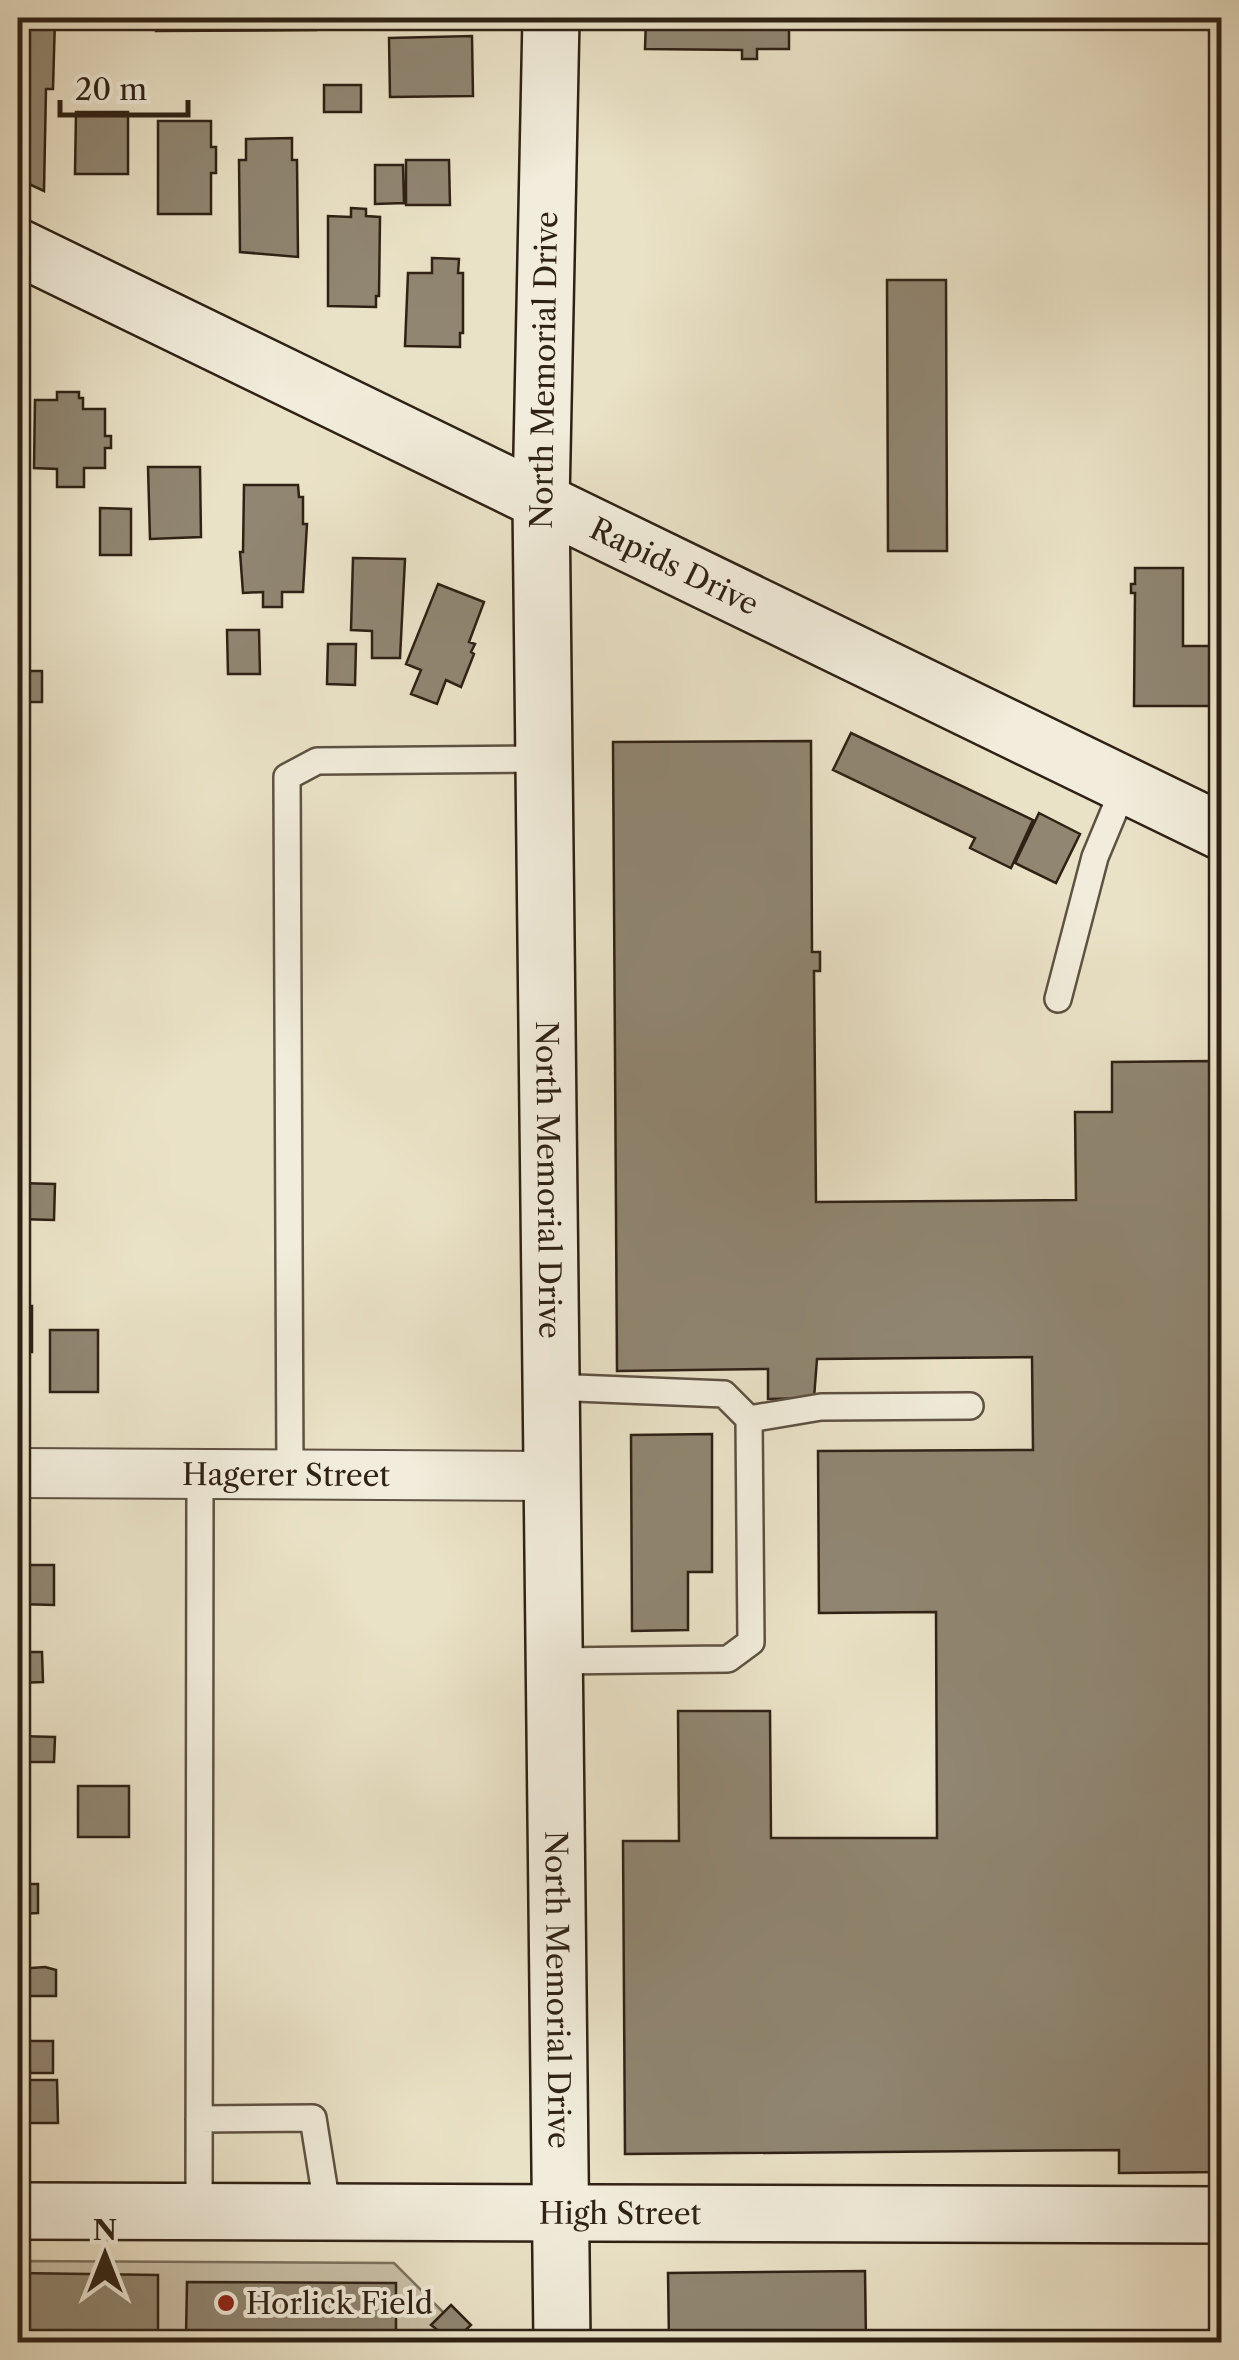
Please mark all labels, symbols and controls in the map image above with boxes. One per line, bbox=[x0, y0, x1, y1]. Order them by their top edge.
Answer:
scale bar bbox=[60, 55, 188, 117]
text: 20 m bbox=[75, 71, 147, 108]
street label: North Memorial Drive bbox=[523, 211, 565, 529]
street label: Rapids Drive bbox=[584, 509, 765, 623]
street label: North Memorial Drive bbox=[528, 1021, 569, 1339]
street label: Hagerer Street bbox=[182, 1455, 390, 1494]
street label: North Memorial Drive bbox=[538, 1831, 578, 2149]
street label: High Street bbox=[539, 2194, 702, 2232]
north arrow bbox=[55, 2205, 155, 2305]
text: N bbox=[93, 2213, 117, 2247]
place label: Horlick Field bbox=[246, 2285, 433, 2322]
marker: Horlick Field bbox=[215, 2292, 237, 2314]

